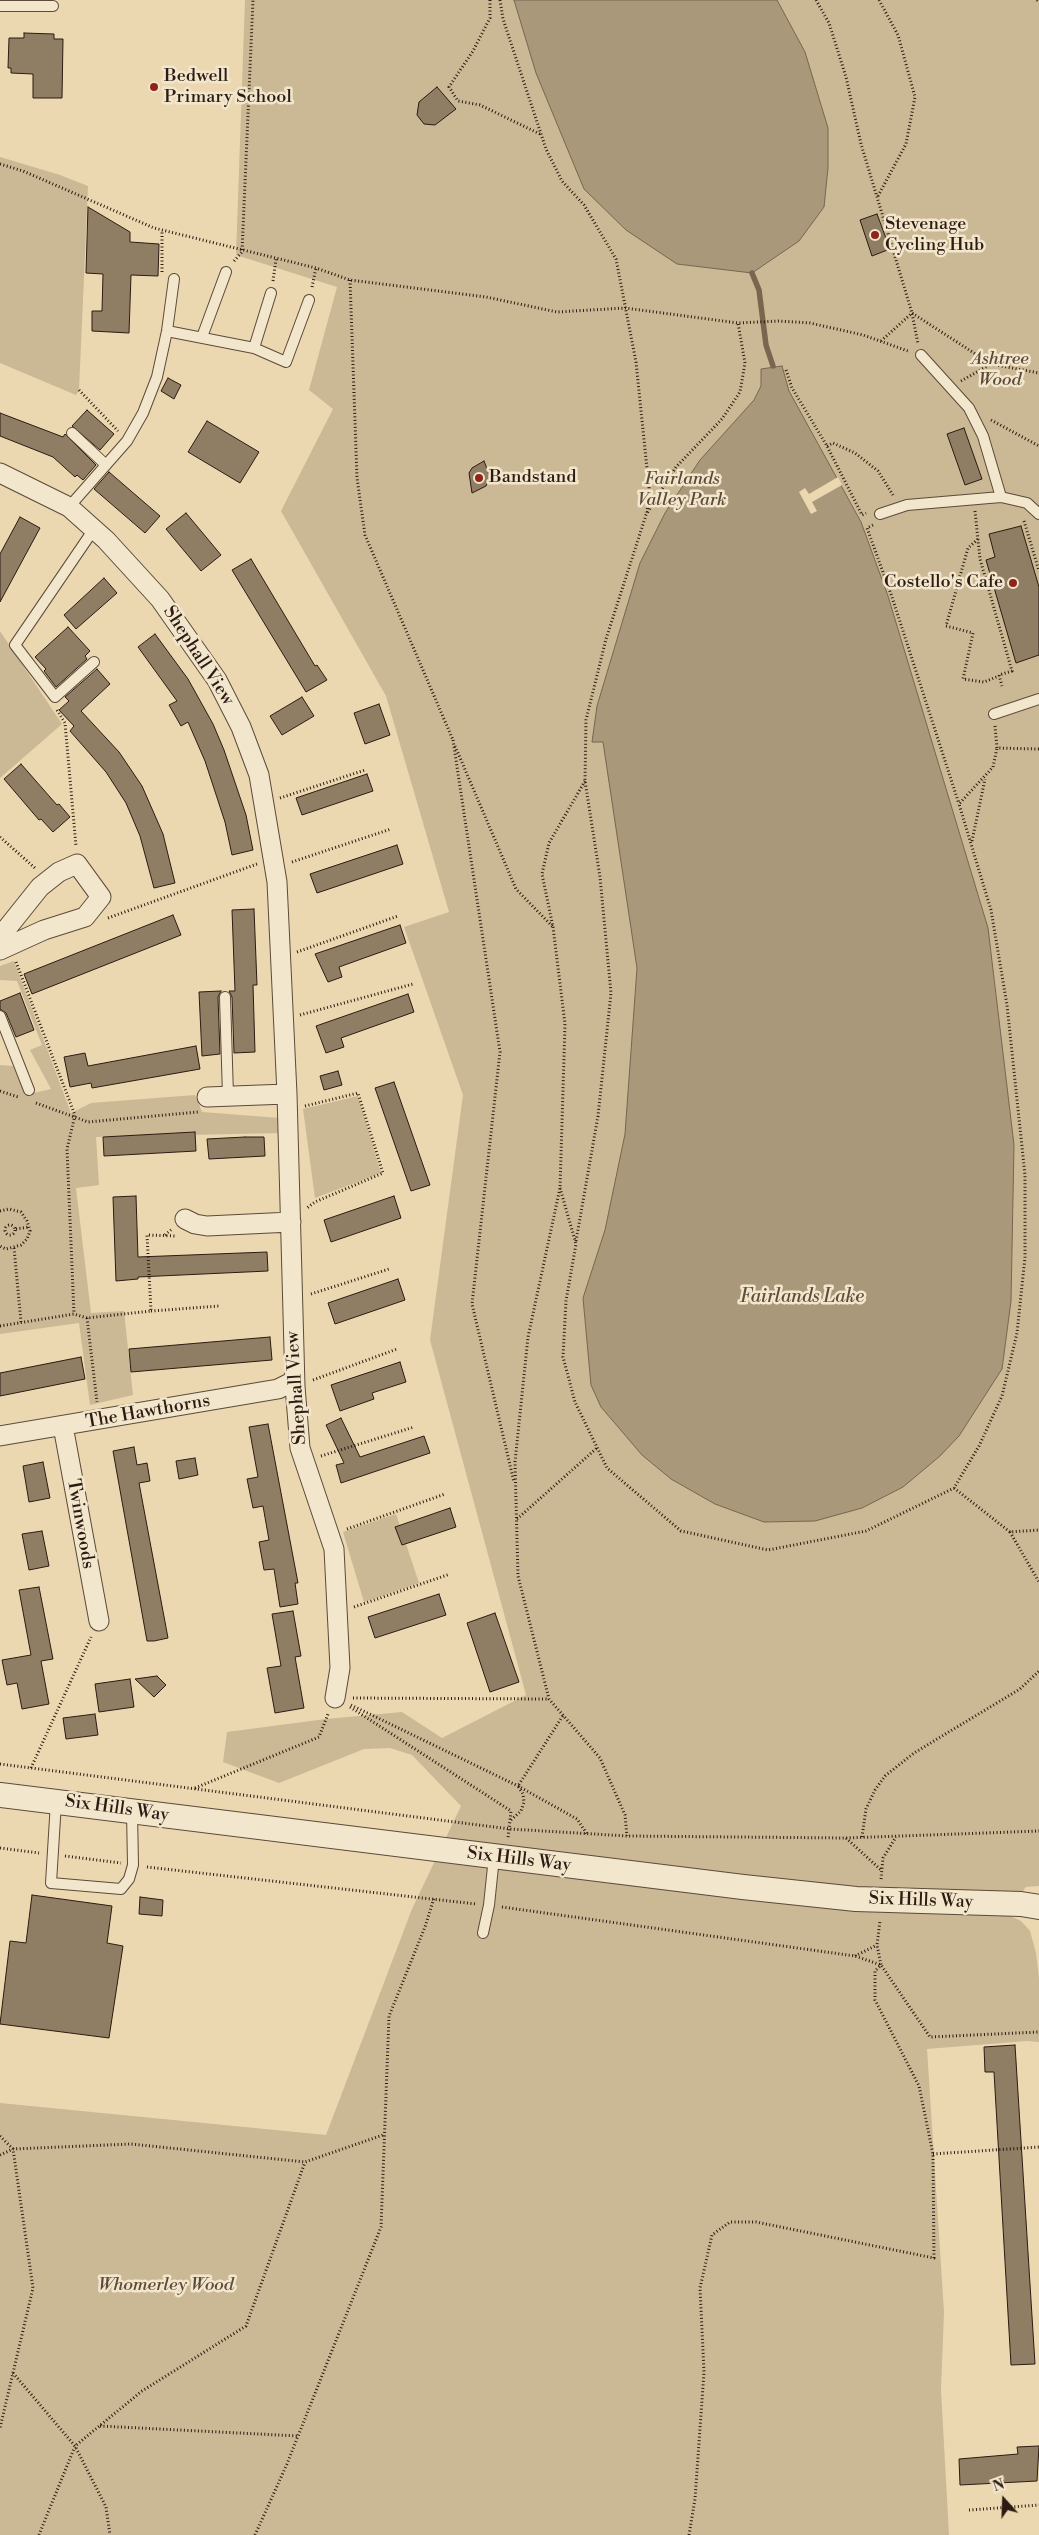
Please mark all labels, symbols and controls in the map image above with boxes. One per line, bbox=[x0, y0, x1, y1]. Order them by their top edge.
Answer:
place label: Bedwell Primary School bbox=[164, 66, 292, 108]
marker: Bedwell Primary School bbox=[148, 81, 160, 93]
place label: Stevenage Cycling Hub bbox=[885, 214, 984, 256]
marker: Stevenage Cycling Hub bbox=[869, 229, 881, 241]
park label: Ashtree Wood bbox=[971, 349, 1029, 392]
place label: Bandstand bbox=[489, 467, 576, 489]
park label: Fairlands Valley Park bbox=[638, 469, 726, 512]
marker: Bandstand bbox=[473, 472, 485, 484]
place label: Costello's Cafe bbox=[884, 572, 1003, 594]
marker: Costello's Cafe bbox=[1007, 577, 1019, 589]
street label: Shephall View bbox=[158, 602, 238, 710]
water label: Fairlands Lake bbox=[740, 1286, 864, 1308]
street label: Shephall View bbox=[282, 1330, 312, 1446]
street label: The Hawthorns bbox=[84, 1390, 212, 1434]
street label: Twinwoods bbox=[61, 1477, 99, 1571]
street label: Six Hills Way bbox=[64, 1791, 170, 1827]
street label: Six Hills Way bbox=[466, 1843, 572, 1877]
street label: Six Hills Way bbox=[868, 1888, 974, 1914]
park label: Whomerley Wood bbox=[98, 2275, 234, 2297]
north arrow bbox=[979, 2475, 1029, 2525]
text: N bbox=[991, 2476, 1007, 2496]

